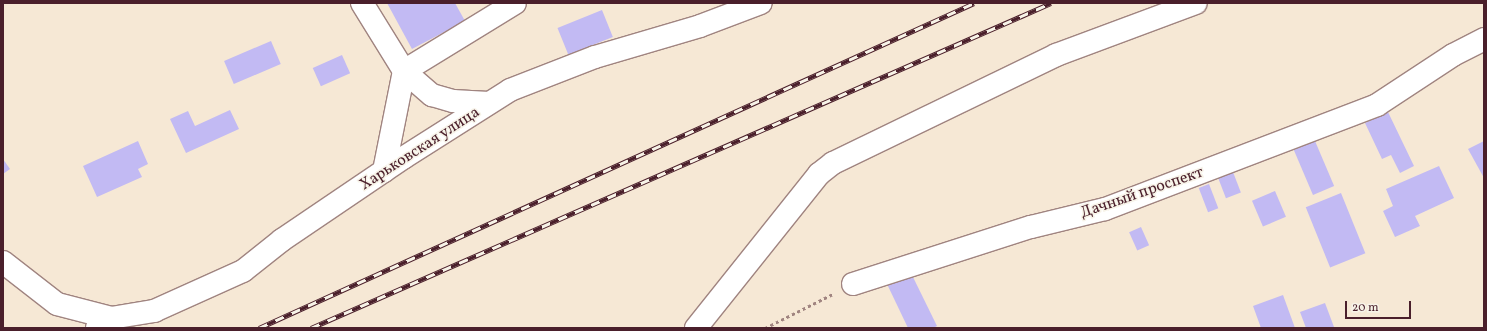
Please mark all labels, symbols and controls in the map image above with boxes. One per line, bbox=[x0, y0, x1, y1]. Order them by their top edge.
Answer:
street label: Харьковская улица bbox=[356, 103, 484, 195]
street label: Дачный проспект bbox=[1078, 163, 1206, 223]
scale bar bbox=[1347, 293, 1413, 319]
text: 20 m bbox=[1352, 300, 1379, 316]

